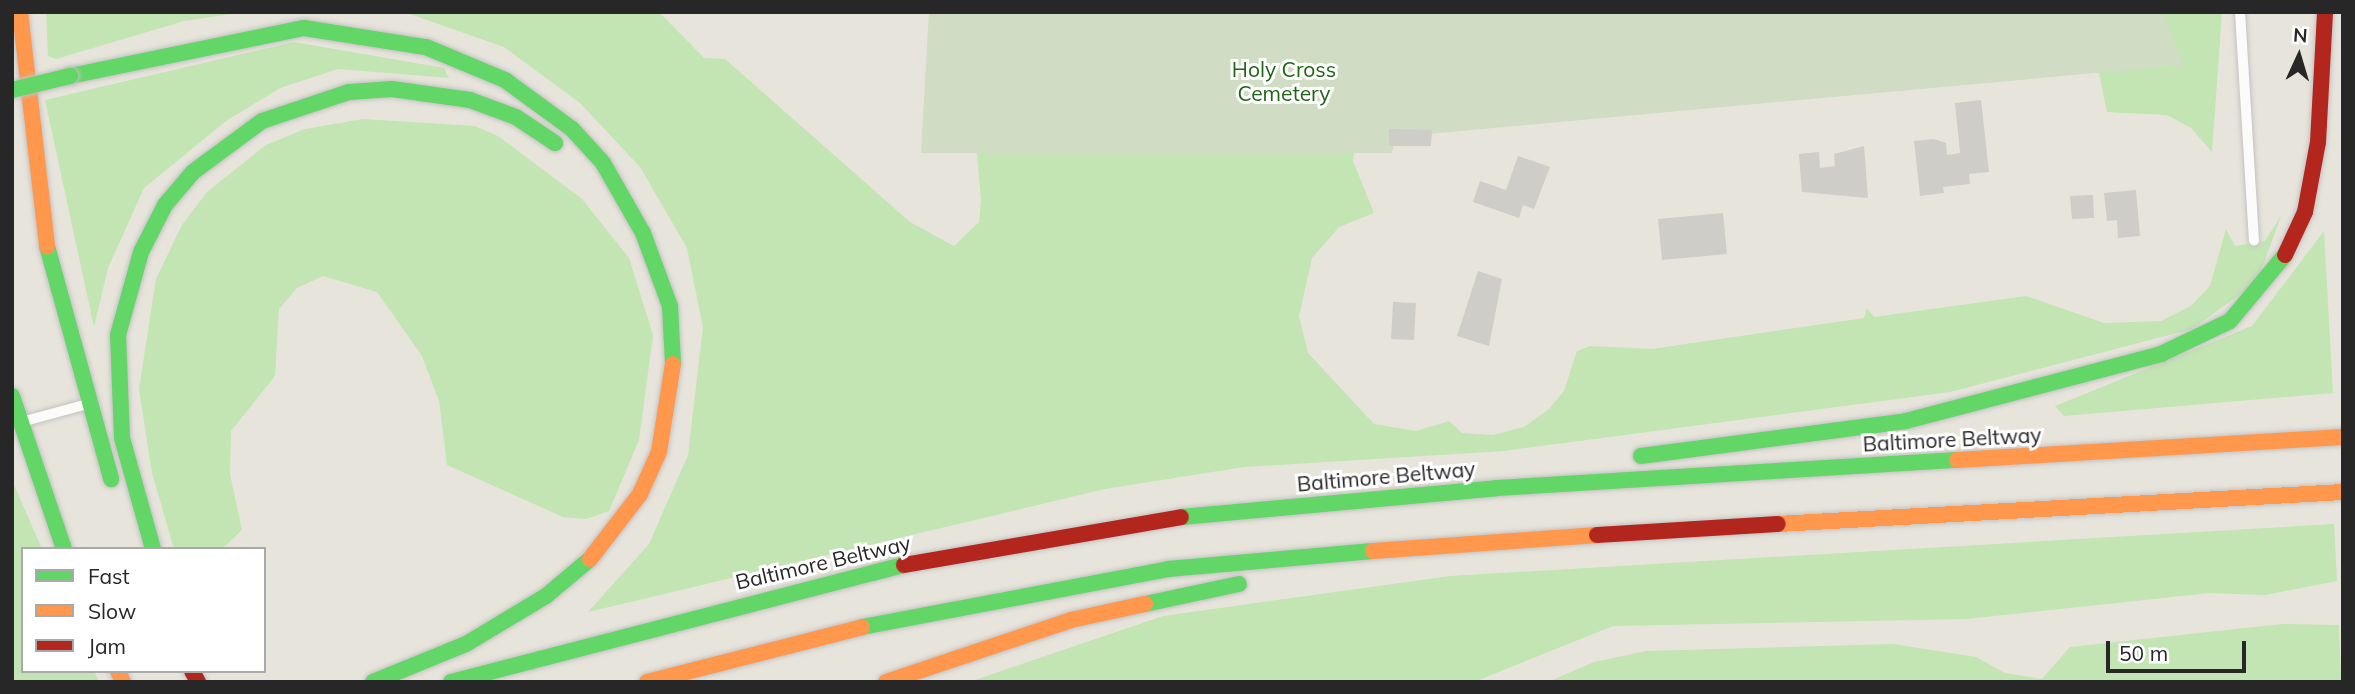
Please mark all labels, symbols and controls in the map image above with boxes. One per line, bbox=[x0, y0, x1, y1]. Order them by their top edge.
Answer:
north arrow bbox=[2264, 21, 2334, 91]
text: N bbox=[2292, 23, 2308, 48]
park label: Holy Cross Cemetery bbox=[1232, 56, 1336, 106]
street label: Baltimore Beltway bbox=[1862, 422, 2042, 456]
street label: Baltimore Beltway bbox=[1296, 456, 1476, 496]
street label: Baltimore Beltway bbox=[733, 530, 913, 594]
legend bbox=[21, 547, 266, 673]
text: Fast bbox=[88, 563, 130, 589]
text: Slow bbox=[88, 598, 136, 624]
scale bar bbox=[2110, 628, 2250, 672]
text: Jam bbox=[88, 633, 126, 659]
text: 50 m bbox=[2119, 640, 2168, 666]

